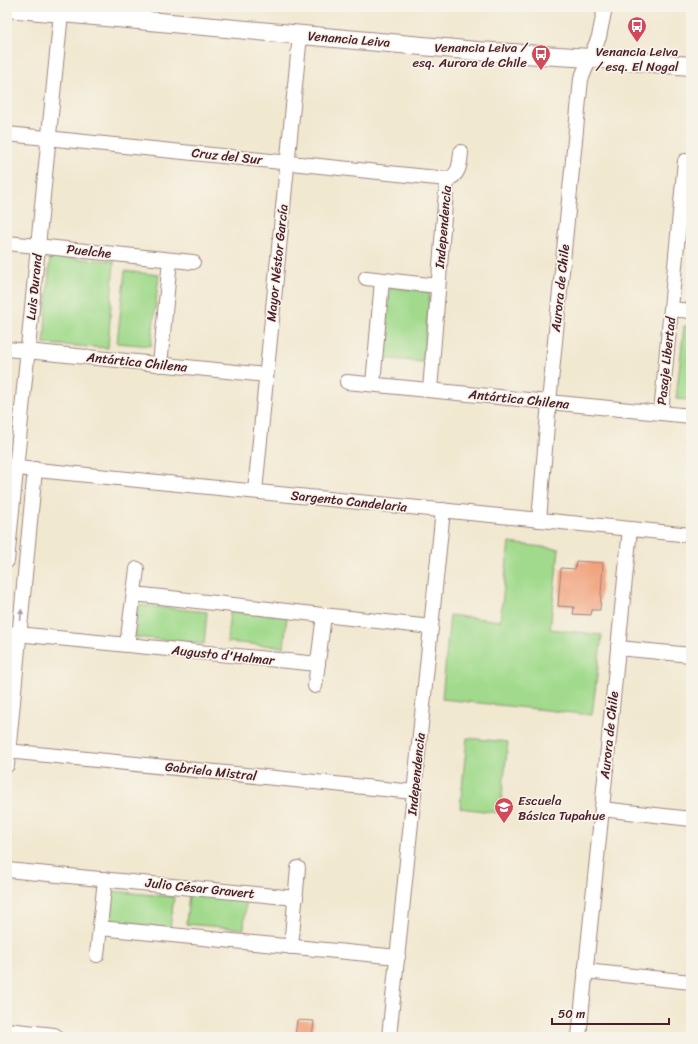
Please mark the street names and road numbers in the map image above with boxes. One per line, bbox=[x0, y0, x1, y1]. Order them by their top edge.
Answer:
street label: Venancia Leiva bbox=[307, 24, 392, 54]
street label: Cruz del Sur bbox=[190, 141, 264, 171]
street label: Independencia bbox=[428, 184, 458, 270]
street label: Mayor Néstor García bbox=[259, 203, 295, 323]
street label: Puelche bbox=[66, 237, 112, 265]
street label: Aurora de Chile bbox=[544, 243, 576, 334]
street label: Luis Durand bbox=[19, 252, 49, 321]
street label: Pasaje Libertad bbox=[650, 315, 682, 406]
street label: Antártica Chilena bbox=[84, 345, 189, 379]
street label: Antártica Chilena bbox=[466, 382, 571, 416]
street label: Sargento Candelaria bbox=[290, 483, 409, 519]
street label: Augusto d'Halmar bbox=[170, 638, 276, 672]
street label: Aurora de Chile bbox=[593, 690, 625, 781]
street label: Independencia bbox=[400, 731, 432, 817]
street label: Gabriela Mistral bbox=[164, 755, 258, 787]
street label: Julio César Gravert bbox=[143, 871, 256, 905]

